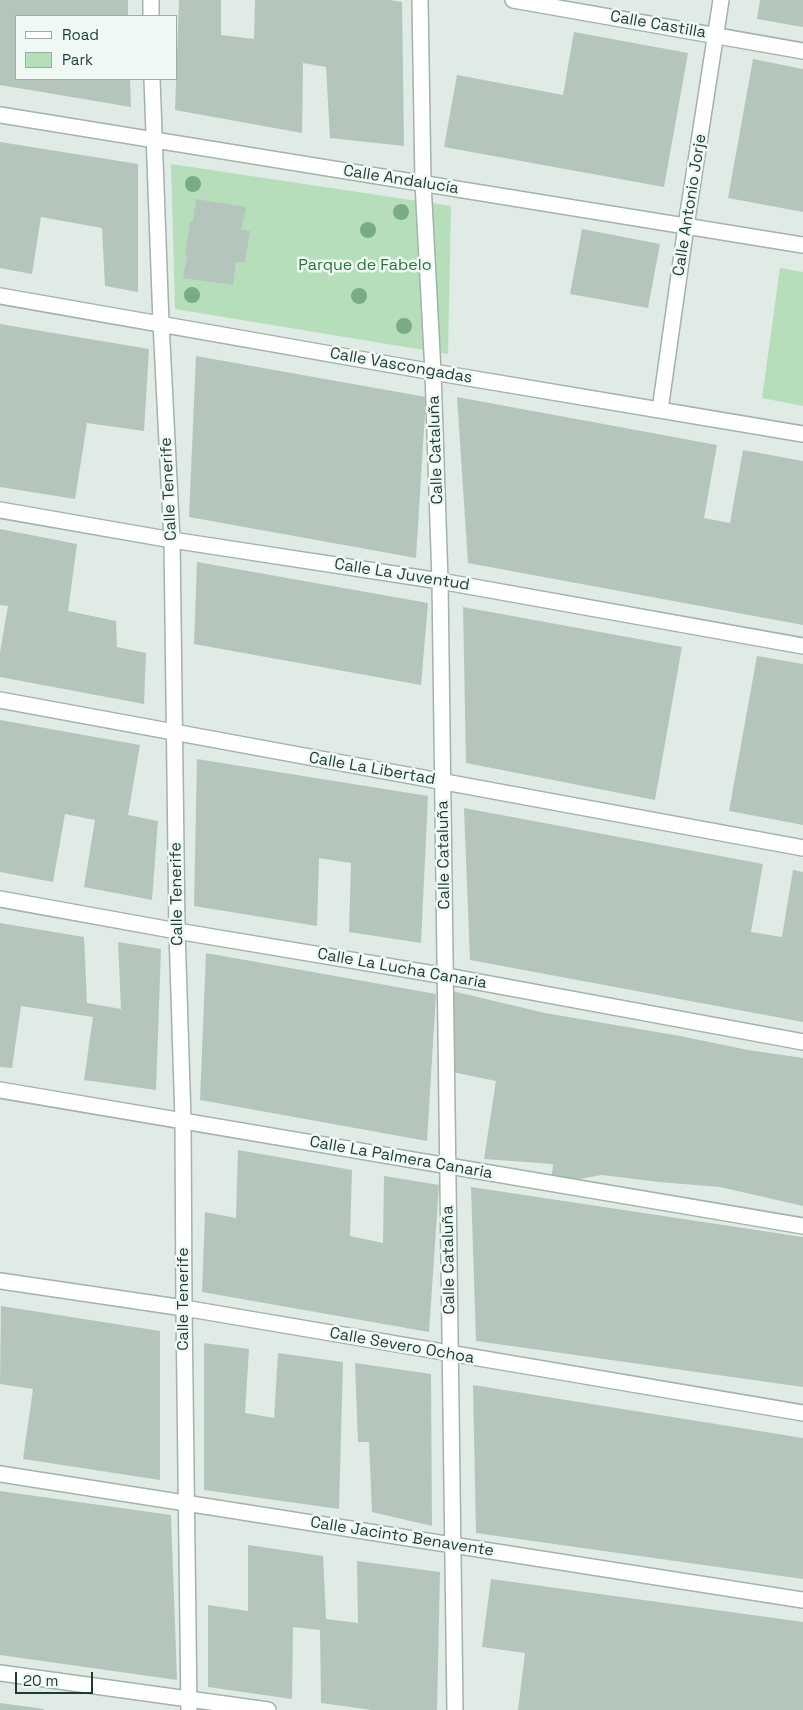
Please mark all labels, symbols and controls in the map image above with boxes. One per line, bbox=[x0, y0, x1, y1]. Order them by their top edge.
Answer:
street label: Calle Castilla bbox=[609, 7, 707, 43]
legend bbox=[15, 15, 178, 80]
text: Road bbox=[62, 25, 99, 44]
text: Park bbox=[62, 50, 93, 69]
street label: Calle Antonio Jorje bbox=[669, 133, 711, 277]
street label: Calle Andalucía bbox=[342, 161, 460, 199]
park label: Parque de Fabelo bbox=[298, 256, 432, 276]
street label: Calle Vascongadas bbox=[328, 344, 474, 388]
street label: Calle Cataluña bbox=[425, 395, 447, 505]
street label: Calle Tenerife bbox=[157, 437, 181, 541]
street label: Calle La Juventud bbox=[333, 555, 471, 595]
street label: Calle La Libertad bbox=[307, 748, 437, 790]
street label: Calle Cataluña bbox=[433, 800, 455, 910]
street label: Calle Tenerife bbox=[166, 842, 188, 946]
street label: Calle La Lucha Canaria bbox=[316, 945, 488, 993]
street label: Calle La Palmera Canaria bbox=[308, 1132, 494, 1184]
street label: Calle Cataluña bbox=[438, 1205, 460, 1315]
street label: Calle Tenerife bbox=[174, 1247, 194, 1351]
street label: Calle Severo Ochoa bbox=[328, 1324, 476, 1368]
street label: Calle Jacinto Benavente bbox=[309, 1513, 495, 1561]
scale bar bbox=[18, 1662, 95, 1694]
text: 20 m bbox=[23, 1671, 58, 1690]

